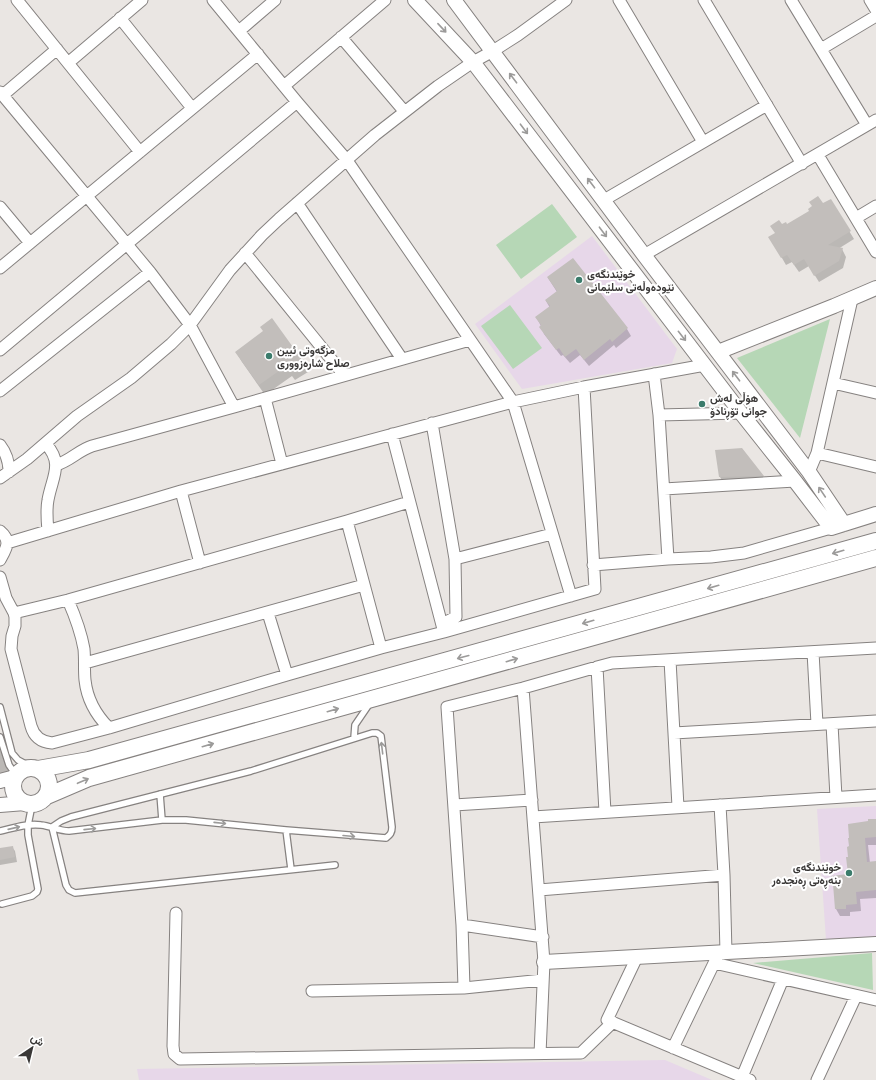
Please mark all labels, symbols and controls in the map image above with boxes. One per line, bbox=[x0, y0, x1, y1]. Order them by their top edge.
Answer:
one-way arrow bbox=[437, 23, 447, 33]
one-way arrow bbox=[509, 73, 517, 84]
one-way arrow bbox=[520, 123, 529, 134]
one-way arrow bbox=[587, 177, 595, 188]
one-way arrow bbox=[599, 227, 607, 238]
place label: خوێندنگەی نێوده‌وڵه‌تی سلێمانی bbox=[587, 267, 674, 294]
marker: خوێندنگەی نێوده‌وڵه‌تی سلێمانی bbox=[574, 275, 584, 285]
one-way arrow bbox=[678, 330, 686, 341]
place label: مزگەوتی ئیبن صلاح شارەزووری bbox=[277, 343, 349, 371]
marker: مزگەوتی ئیبن صلاح شارەزووری bbox=[264, 351, 274, 361]
one-way arrow bbox=[732, 371, 740, 382]
place label: ھۆڵی لەش جوانی تۆڕنادۆ bbox=[710, 391, 767, 420]
marker: ھۆڵی لەش جوانی تۆڕنادۆ bbox=[697, 399, 707, 409]
one-way arrow bbox=[818, 486, 826, 497]
one-way arrow bbox=[832, 549, 845, 556]
one-way arrow bbox=[707, 584, 720, 591]
one-way arrow bbox=[582, 619, 595, 626]
one-way arrow bbox=[457, 654, 470, 661]
one-way arrow bbox=[505, 656, 518, 663]
one-way arrow bbox=[326, 706, 339, 713]
one-way arrow bbox=[201, 741, 214, 748]
one-way arrow bbox=[379, 742, 386, 755]
one-way arrow bbox=[76, 777, 88, 784]
one-way arrow bbox=[213, 820, 226, 827]
one-way arrow bbox=[7, 824, 20, 832]
one-way arrow bbox=[83, 825, 96, 832]
one-way arrow bbox=[342, 832, 355, 839]
place label: خوێندنگەی بنەڕەتی ڕەنجدەر bbox=[771, 860, 842, 889]
marker: خوێندنگەی بنەڕەتی ڕەنجدەر bbox=[844, 868, 854, 878]
north arrow bbox=[12, 1028, 52, 1068]
text: ش bbox=[28, 1030, 47, 1049]

